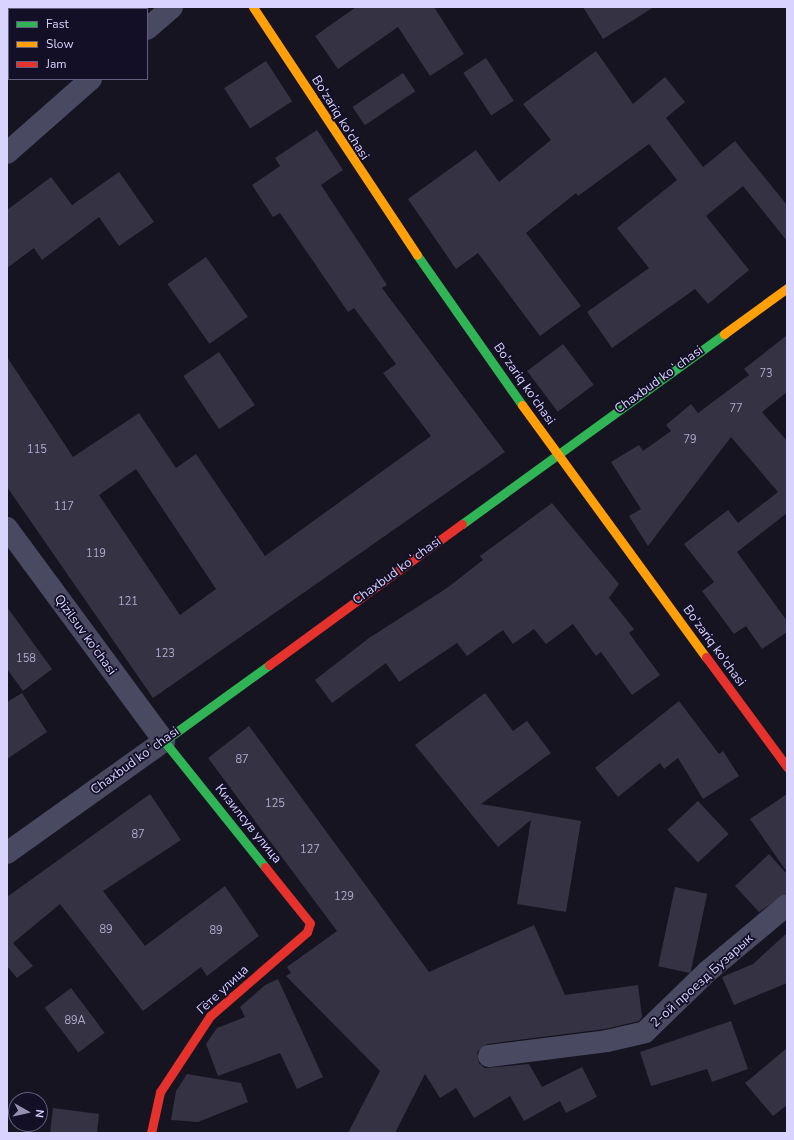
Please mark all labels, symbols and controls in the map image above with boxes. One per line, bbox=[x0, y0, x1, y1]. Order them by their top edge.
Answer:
legend bbox=[8, 8, 148, 80]
text: Fast bbox=[46, 16, 69, 32]
text: Slow bbox=[46, 36, 74, 52]
text: Jam bbox=[46, 56, 67, 72]
street label: Bo'zariq ko'chasi bbox=[308, 73, 372, 163]
street label: Bo'zariq ko'chasi bbox=[490, 340, 558, 428]
street label: Chaxbud koʻchasi bbox=[612, 343, 706, 417]
house number: 73 bbox=[759, 367, 773, 381]
house number: 77 bbox=[729, 402, 743, 416]
house number: 79 bbox=[683, 433, 697, 447]
house number: 115 bbox=[27, 443, 47, 457]
house number: 117 bbox=[54, 500, 74, 514]
street label: Chaxbud koʻchasi bbox=[350, 534, 444, 608]
house number: 119 bbox=[86, 547, 106, 561]
street label: Qizilsuv ko'chasi bbox=[51, 592, 119, 678]
house number: 121 bbox=[118, 595, 138, 609]
street label: Bo'zariq ko'chasi bbox=[679, 602, 749, 690]
house number: 123 bbox=[155, 647, 175, 661]
house number: 158 bbox=[16, 652, 36, 666]
street label: Chaxbud koʻchasi bbox=[88, 724, 182, 798]
house number: 87 bbox=[235, 753, 249, 767]
street label: Кизилсув улица bbox=[211, 781, 285, 867]
house number: 125 bbox=[265, 797, 285, 811]
house number: 87 bbox=[131, 828, 145, 842]
house number: 127 bbox=[300, 843, 320, 857]
house number: 129 bbox=[334, 890, 354, 904]
house number: 89 bbox=[99, 923, 113, 937]
house number: 89 bbox=[209, 924, 223, 938]
street label: 2-ой проезд Бузарык bbox=[648, 931, 756, 1031]
street label: Гёте улица bbox=[194, 962, 252, 1018]
house number: 89A bbox=[64, 1014, 86, 1028]
north arrow bbox=[8, 1092, 48, 1132]
text: N bbox=[31, 1108, 47, 1119]

